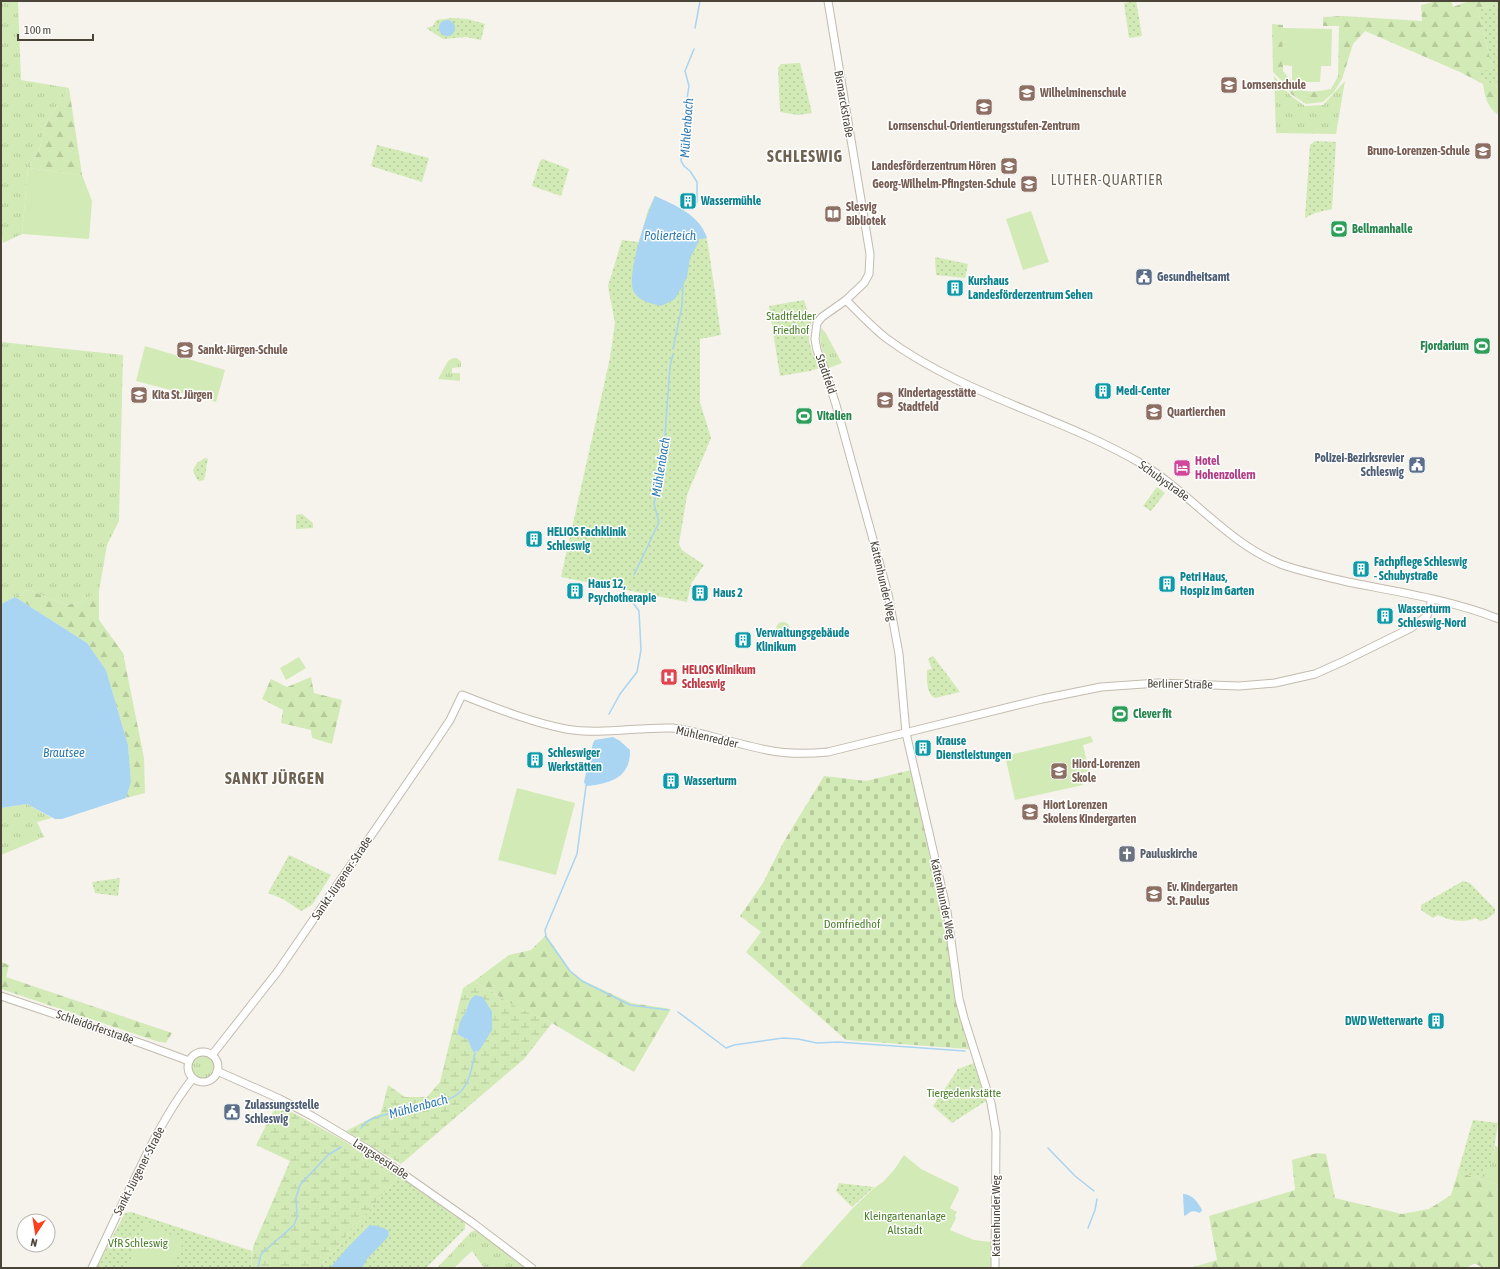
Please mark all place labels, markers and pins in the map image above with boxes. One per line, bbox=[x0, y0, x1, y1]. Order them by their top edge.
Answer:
school or university icon: Lornsenschule bbox=[1219, 75, 1239, 95]
place label: Lornsenschule bbox=[1242, 78, 1307, 92]
school or university icon: Wilhelminenschule bbox=[1017, 83, 1037, 103]
place label: Wilhelminenschule bbox=[1039, 86, 1127, 100]
school or university icon: Lornsenschul-Orientierungsstufen-Zentrum bbox=[974, 97, 994, 117]
place label: Lornsenschul-Orientierungsstufen-Zentrum bbox=[888, 119, 1080, 133]
school or university icon: Bruno-Lorenzen-Schule bbox=[1473, 141, 1493, 161]
place label: Bruno-Lorenzen-Schule bbox=[1367, 144, 1471, 158]
school or university icon: Landesförderzentrum Hören bbox=[999, 156, 1019, 176]
place label: Landesförderzentrum Hören bbox=[871, 159, 996, 173]
school or university icon: Georg-Wilhelm-Pfingsten-Schule bbox=[1019, 174, 1039, 194]
place label: Georg-Wilhelm-Pfingsten-Schule bbox=[872, 177, 1017, 191]
building icon: Wassermühle bbox=[678, 191, 698, 211]
place label: Wassermühle bbox=[700, 194, 762, 208]
place label: Slesvig Bibliotek bbox=[846, 200, 887, 228]
library icon: Slesvig Bibliotek bbox=[823, 204, 843, 224]
sports icon: Bellmanhalle bbox=[1329, 219, 1349, 239]
place label: Bellmanhalle bbox=[1352, 222, 1413, 236]
public building icon: Gesundheitsamt bbox=[1134, 267, 1154, 287]
place label: Gesundheitsamt bbox=[1157, 270, 1230, 284]
place label: Kurshaus Landesförderzentrum Sehen bbox=[968, 274, 1093, 302]
building icon: Kurshaus Landesförderzentrum Sehen bbox=[945, 278, 965, 298]
sports icon: Fjordarium bbox=[1472, 336, 1492, 356]
place label: Fjordarium bbox=[1420, 339, 1469, 353]
school or university icon: Sankt-Jürgen-Schule bbox=[175, 340, 195, 360]
place label: Sankt-Jürgen-Schule bbox=[198, 343, 288, 357]
building icon: Medi-Center bbox=[1093, 381, 1113, 401]
place label: Medi-Center bbox=[1116, 384, 1170, 398]
school or university icon: Kita St. Jürgen bbox=[129, 385, 149, 405]
place label: Kindertagesstätte Stadtfeld bbox=[898, 386, 977, 414]
place label: Kita St. Jürgen bbox=[152, 388, 213, 402]
school or university icon: Kindertagesstätte Stadtfeld bbox=[875, 390, 895, 410]
school or university icon: Quartierchen bbox=[1144, 402, 1164, 422]
place label: Quartierchen bbox=[1167, 405, 1226, 419]
sports icon: Vitalien bbox=[794, 406, 814, 426]
place label: Vitalien bbox=[816, 409, 852, 423]
place label: Polizei-Bezirksrevier Schleswig bbox=[1314, 451, 1405, 479]
place label: Hotel Hohenzollern bbox=[1195, 454, 1256, 482]
public building icon: Polizei-Bezirksrevier Schleswig bbox=[1407, 455, 1427, 475]
hotel icon: Hotel Hohenzollern bbox=[1172, 458, 1192, 478]
place label: HELIOS Fachklinik Schleswig bbox=[547, 525, 627, 553]
building icon: HELIOS Fachklinik Schleswig bbox=[524, 529, 544, 549]
place label: Fachpflege Schleswig - Schubystraße bbox=[1374, 555, 1468, 583]
building icon: Fachpflege Schleswig - Schubystraße bbox=[1351, 559, 1371, 579]
place label: Petri Haus, Hospiz im Garten bbox=[1180, 570, 1254, 598]
building icon: Petri Haus, Hospiz im Garten bbox=[1157, 574, 1177, 594]
place label: Haus 12, Psychotherapie bbox=[588, 577, 657, 605]
building icon: Haus 12, Psychotherapie bbox=[565, 581, 585, 601]
building icon: Haus 2 bbox=[690, 583, 710, 603]
place label: Haus 2 bbox=[713, 586, 743, 600]
place label: Wasserturm Schleswig-Nord bbox=[1397, 602, 1466, 630]
building icon: Wasserturm Schleswig-Nord bbox=[1375, 606, 1395, 626]
place label: Verwaltungsgebäude Klinikum bbox=[755, 626, 850, 654]
building icon: Verwaltungsgebäude Klinikum bbox=[733, 630, 753, 650]
place label: HELIOS Klinikum Schleswig bbox=[682, 663, 756, 691]
hospital icon: HELIOS Klinikum Schleswig bbox=[659, 667, 679, 687]
sports icon: Clever fit bbox=[1110, 704, 1130, 724]
place label: Clever fit bbox=[1133, 707, 1172, 721]
place label: Krause Dienstleistungen bbox=[936, 734, 1011, 762]
building icon: Krause Dienstleistungen bbox=[913, 738, 933, 758]
place label: Schleswiger Werkstätten bbox=[547, 746, 602, 774]
building icon: Schleswiger Werkstätten bbox=[525, 750, 545, 770]
place label: Hiord-Lorenzen Skole bbox=[1072, 757, 1140, 785]
school or university icon: Hiord-Lorenzen Skole bbox=[1049, 761, 1069, 781]
building icon: Wasserturm bbox=[661, 771, 681, 791]
place label: Wasserturm bbox=[683, 774, 737, 788]
place label: Hiort Lorenzen Skolens Kindergarten bbox=[1043, 798, 1136, 826]
school or university icon: Hiort Lorenzen Skolens Kindergarten bbox=[1020, 802, 1040, 822]
church icon: Pauluskirche bbox=[1117, 844, 1137, 864]
place label: Pauluskirche bbox=[1140, 847, 1198, 861]
place label: Ev. Kindergarten St. Paulus bbox=[1167, 880, 1238, 908]
school or university icon: Ev. Kindergarten St. Paulus bbox=[1144, 884, 1164, 904]
building icon: DWD Wetterwarte bbox=[1426, 1011, 1446, 1031]
place label: DWD Wetterwarte bbox=[1345, 1014, 1424, 1028]
place label: Zulassungsstelle Schleswig bbox=[245, 1098, 320, 1126]
public building icon: Zulassungsstelle Schleswig bbox=[222, 1102, 242, 1122]

